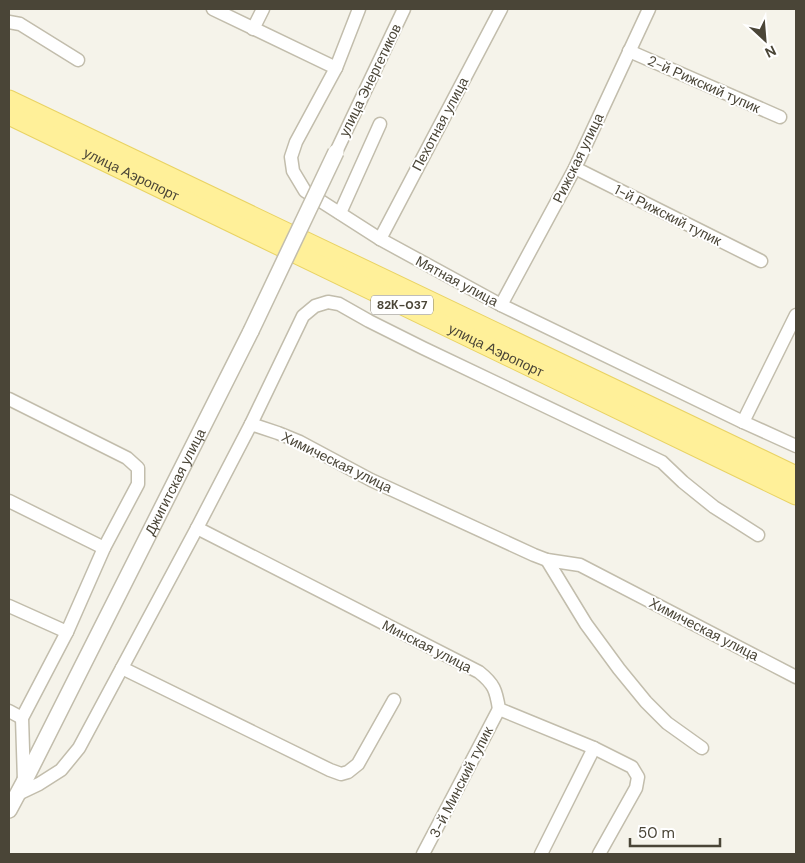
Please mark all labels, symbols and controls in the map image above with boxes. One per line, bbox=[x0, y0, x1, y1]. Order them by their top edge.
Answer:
north arrow bbox=[740, 15, 790, 65]
street label: улица Энергетиков bbox=[335, 21, 405, 139]
text: N bbox=[762, 41, 779, 62]
street label: 2-й Рижский тупик bbox=[645, 51, 764, 117]
street label: Пехотная улица bbox=[408, 74, 472, 174]
street label: Рижская улица bbox=[549, 110, 608, 206]
street label: улица Аэропорт bbox=[81, 143, 183, 205]
street label: 1-й Рижский тупик bbox=[612, 180, 725, 250]
street label: Мятная улица bbox=[413, 252, 502, 310]
road number: 82К-037 bbox=[371, 296, 433, 314]
street label: улица Аэропорт bbox=[445, 320, 547, 381]
street label: Джигитская улица bbox=[141, 425, 210, 538]
street label: Химическая улица bbox=[279, 427, 395, 497]
street label: Химическая улица bbox=[646, 594, 762, 665]
street label: Минская улица bbox=[379, 616, 475, 676]
street label: 3-й Минский тупик bbox=[425, 723, 497, 841]
scale bar bbox=[630, 816, 720, 848]
text: 50 m bbox=[638, 823, 675, 843]

